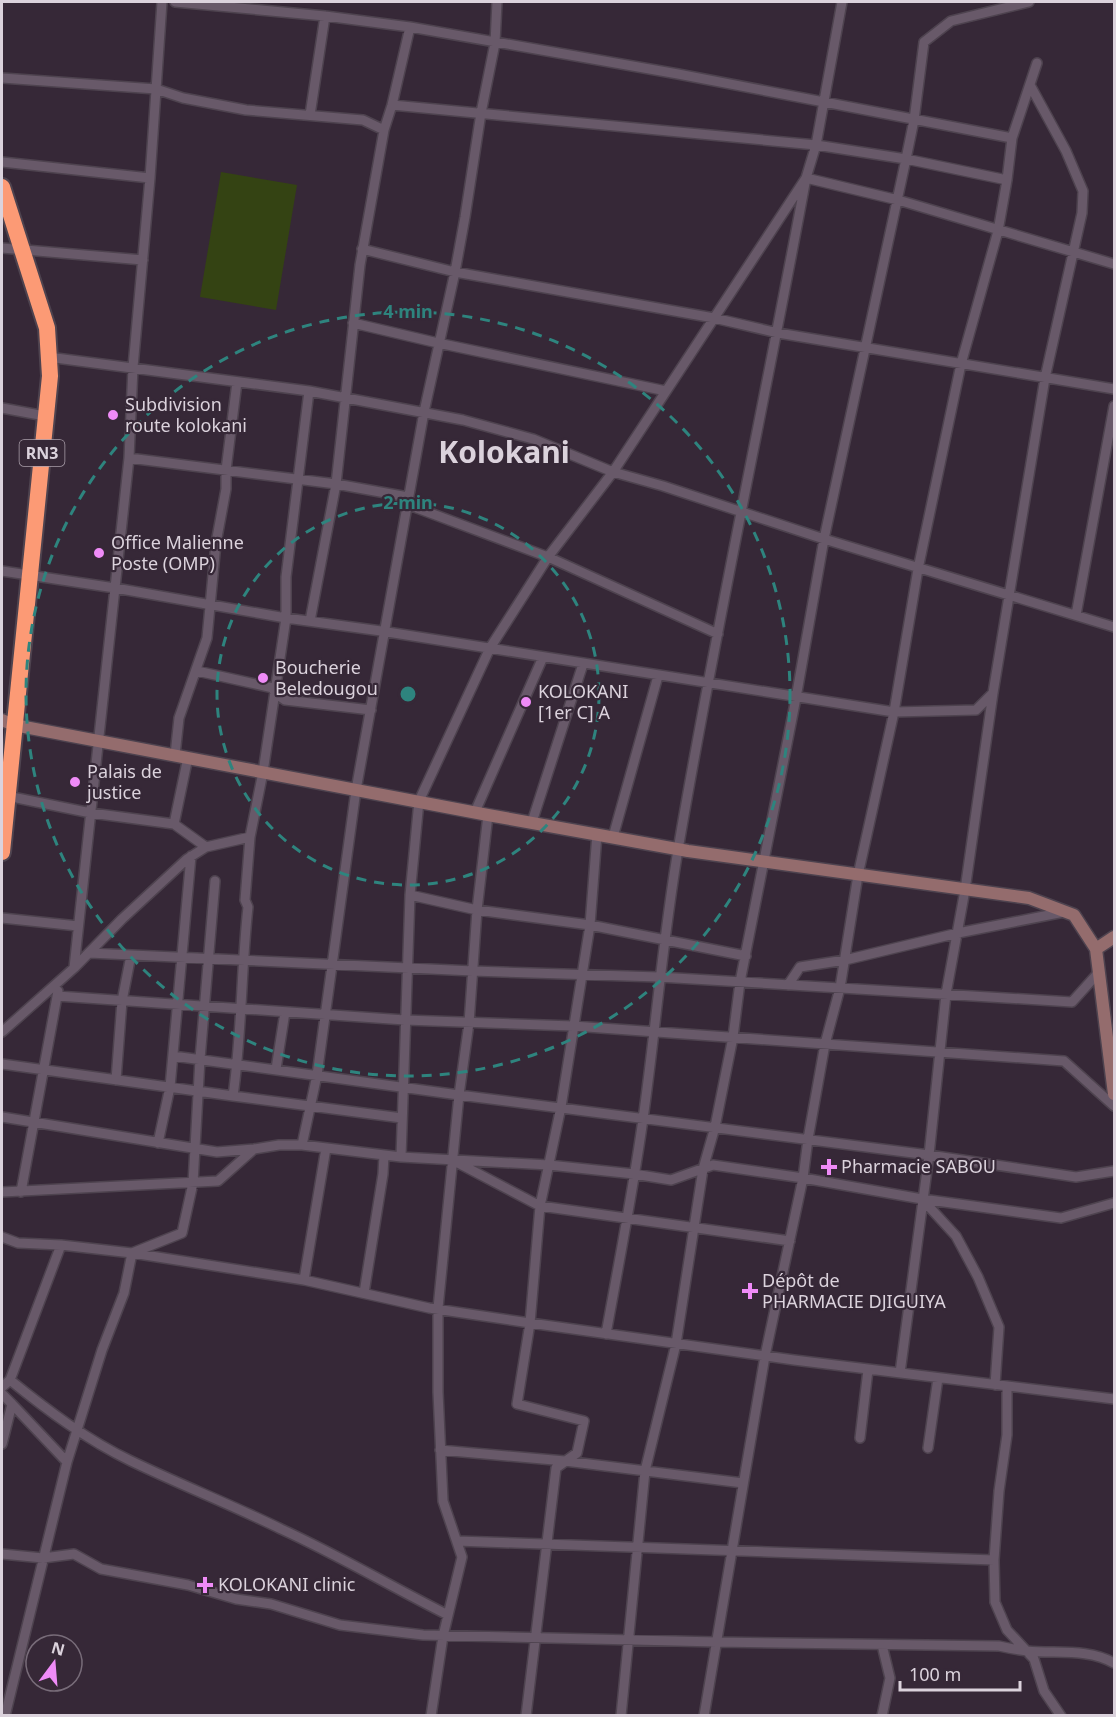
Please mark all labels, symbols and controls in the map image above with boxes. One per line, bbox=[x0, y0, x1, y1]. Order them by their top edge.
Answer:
text: 4 min bbox=[383, 299, 433, 323]
place label: Subdivision route kolokani bbox=[125, 392, 247, 437]
marker: Subdivision route kolokani bbox=[106, 408, 120, 422]
district label: Kolokani bbox=[438, 431, 570, 472]
road number: RN3 bbox=[20, 440, 64, 466]
text: 2 min bbox=[383, 490, 433, 514]
place label: Office Malienne Poste (OMP) bbox=[111, 530, 244, 575]
marker: Office Malienne Poste (OMP) bbox=[92, 546, 106, 560]
place label: Boucherie Beledougou bbox=[275, 655, 378, 700]
marker: Boucherie Beledougou bbox=[256, 671, 270, 685]
place label: KOLOKANI [1er C] A bbox=[538, 679, 628, 724]
centre of rings bbox=[398, 684, 418, 704]
marker: KOLOKANI [1er C] A bbox=[519, 695, 533, 709]
place label: Palais de justice bbox=[86, 759, 162, 804]
marker: Palais de justice bbox=[68, 775, 82, 789]
place label: Pharmacie SABOU bbox=[841, 1154, 996, 1178]
marker: Pharmacie SABOU bbox=[822, 1160, 836, 1174]
place label: Dépôt de PHARMACIE DJIGUIYA bbox=[762, 1268, 946, 1313]
marker: Dépôt de PHARMACIE DJIGUIYA bbox=[743, 1284, 757, 1298]
place label: KOLOKANI clinic bbox=[218, 1572, 356, 1596]
marker: KOLOKANI clinic bbox=[196, 1576, 214, 1594]
north arrow bbox=[24, 1633, 84, 1693]
text: N bbox=[49, 1636, 67, 1661]
scale bar bbox=[900, 1654, 1020, 1692]
text: 100 m bbox=[909, 1662, 961, 1686]

